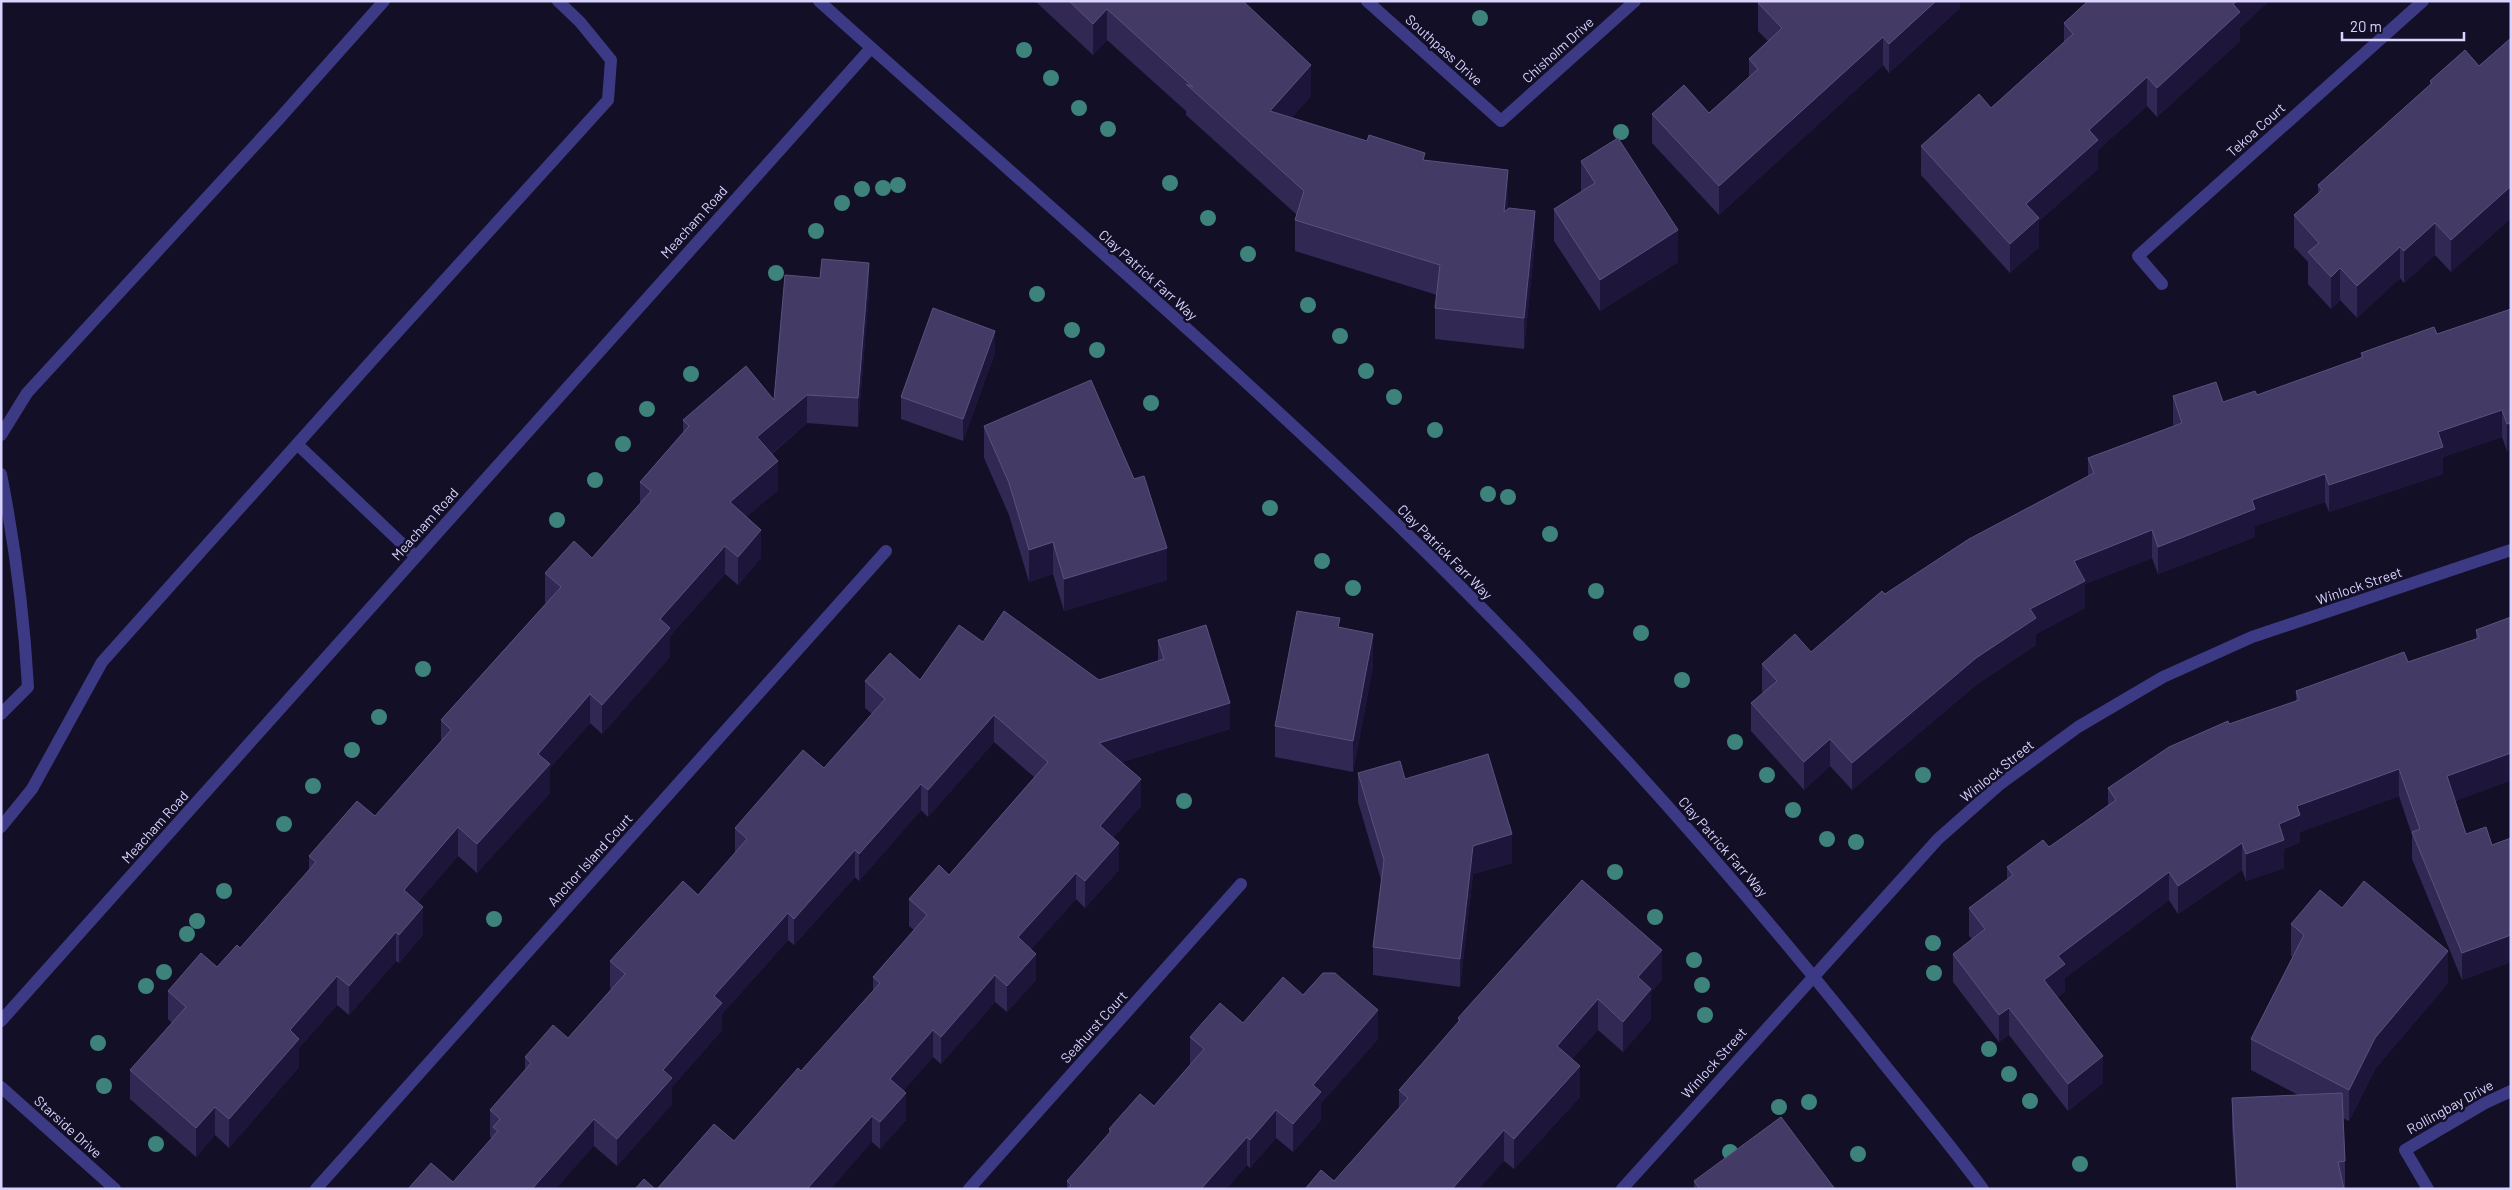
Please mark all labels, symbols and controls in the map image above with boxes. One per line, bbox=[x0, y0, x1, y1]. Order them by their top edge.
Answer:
street label: Southpass Drive bbox=[1402, 10, 1486, 89]
scale bar bbox=[2342, 10, 2464, 42]
street label: Chisholm Drive bbox=[1518, 13, 1597, 86]
text: 20 m bbox=[2350, 17, 2382, 35]
street label: Tekoa Court bbox=[2223, 99, 2288, 160]
street label: Meacham Road bbox=[657, 182, 731, 261]
street label: Clay Patrick Farr Way bbox=[1095, 226, 1202, 324]
street label: Meacham Road bbox=[388, 484, 462, 563]
street label: Clay Patrick Farr Way bbox=[1394, 501, 1497, 603]
street label: Winlock Street bbox=[2314, 563, 2404, 608]
street label: Winlock Street bbox=[1957, 736, 2037, 805]
street label: Meacham Road bbox=[118, 787, 192, 866]
street label: Clay Patrick Farr Way bbox=[1675, 793, 1772, 901]
street label: Anchor Island Court bbox=[544, 810, 636, 910]
street label: Seahurst Court bbox=[1057, 987, 1131, 1066]
street label: Winlock Street bbox=[1677, 1024, 1750, 1102]
street label: Rollingbay Drive bbox=[2403, 1076, 2496, 1137]
street label: Starside Drive bbox=[31, 1092, 106, 1161]

